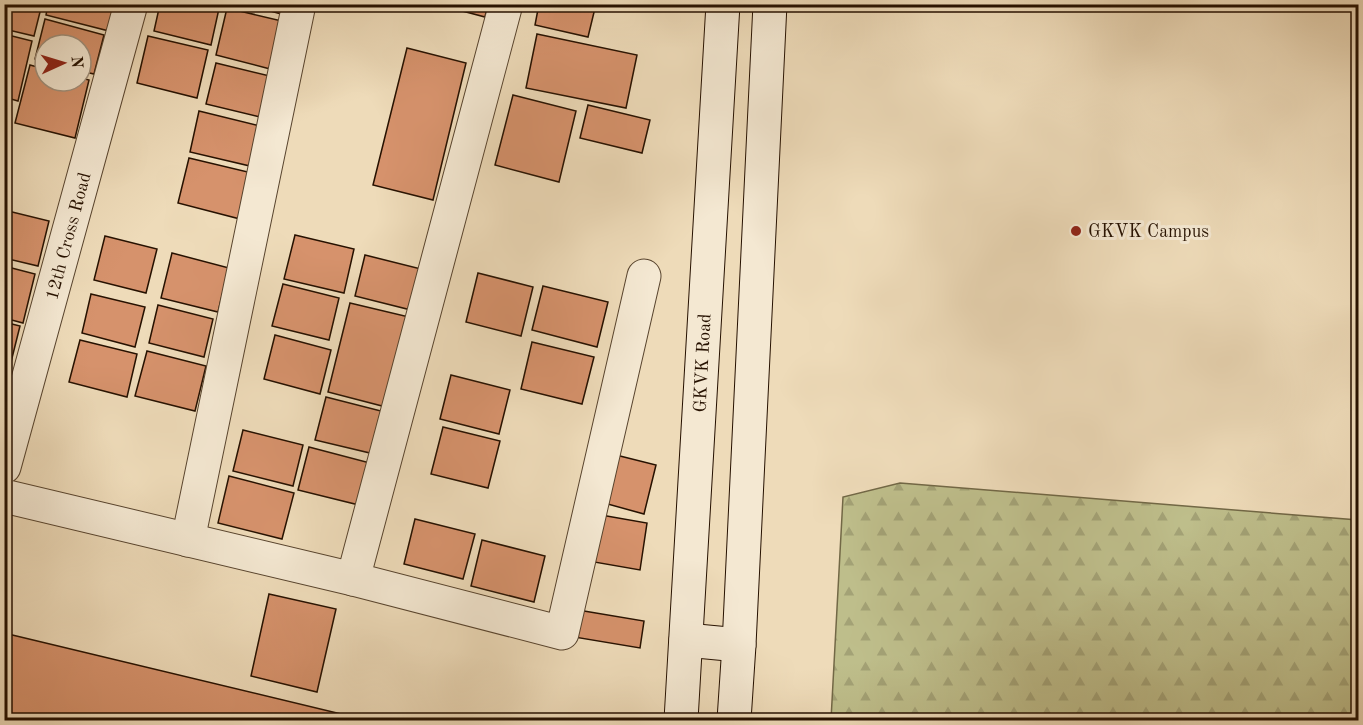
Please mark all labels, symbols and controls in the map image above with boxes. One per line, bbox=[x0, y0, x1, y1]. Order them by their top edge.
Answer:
north arrow bbox=[33, 33, 93, 93]
text: N bbox=[68, 55, 84, 70]
street label: 12th Cross Road bbox=[43, 171, 95, 302]
place label: GKVK Campus bbox=[1088, 223, 1209, 241]
marker: GKVK Campus bbox=[1069, 224, 1083, 238]
street label: GKVK Road bbox=[691, 313, 715, 413]

